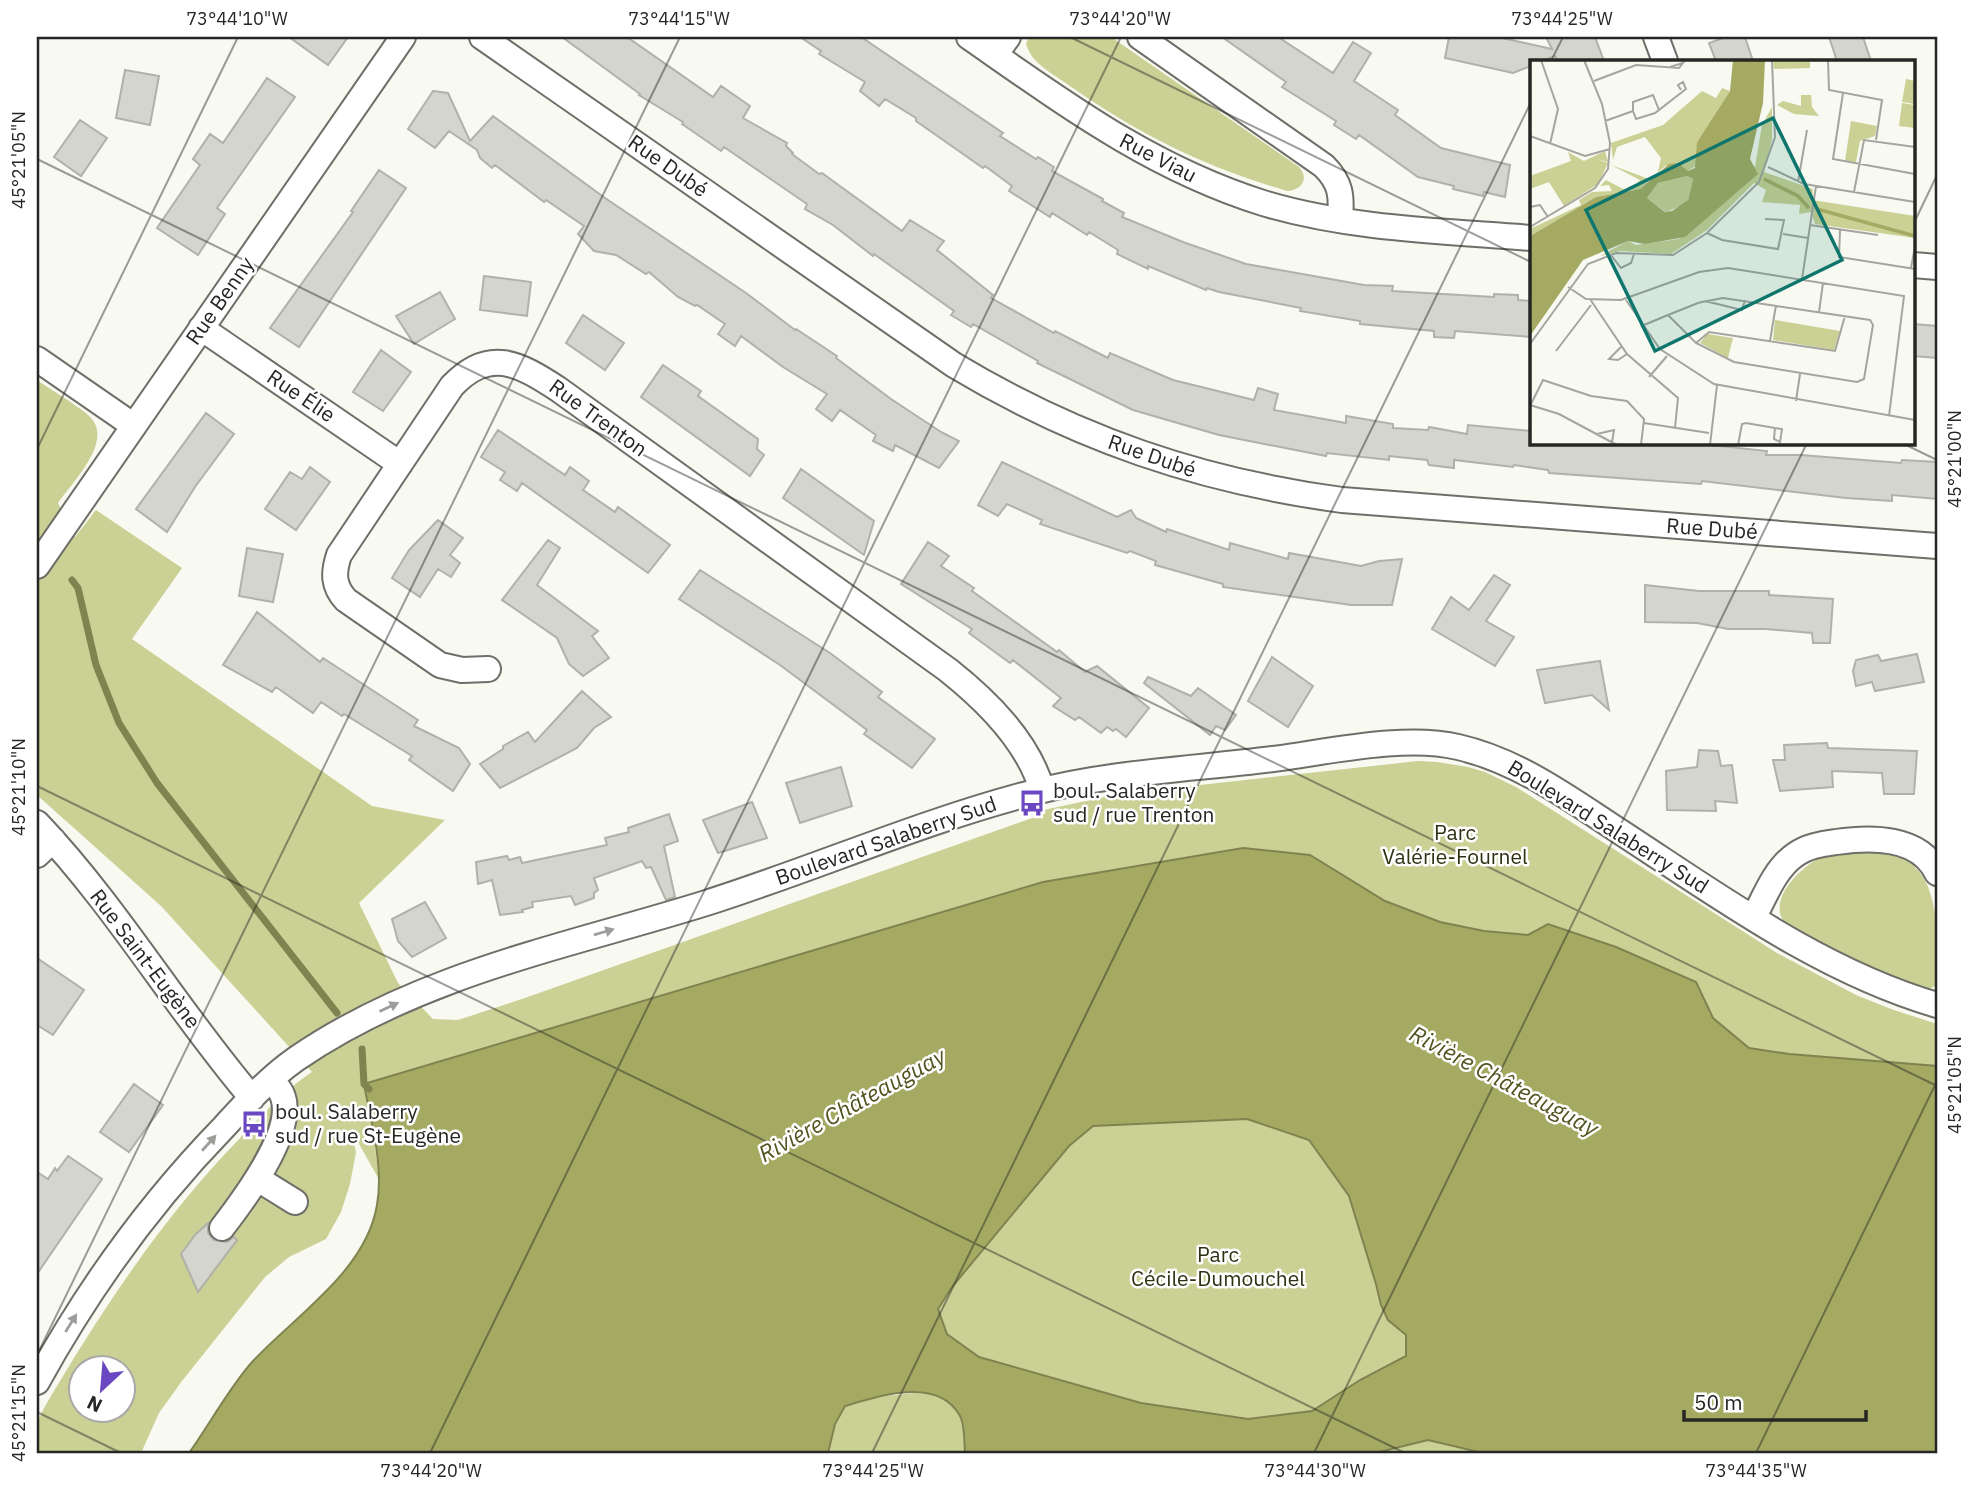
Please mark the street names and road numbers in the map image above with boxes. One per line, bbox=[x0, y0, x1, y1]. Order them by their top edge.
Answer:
street label: Rue Viau bbox=[1115, 126, 1202, 188]
street label: Rue Dubé bbox=[623, 127, 714, 203]
street label: Rue Benny bbox=[179, 250, 260, 350]
street label: Rue Élie bbox=[262, 362, 341, 428]
street label: Rue Trenton bbox=[544, 372, 653, 462]
street label: Rue Dubé bbox=[1104, 427, 1200, 483]
street label: Rue Dubé bbox=[1665, 511, 1759, 545]
street label: Boulevard Salaberry Sud bbox=[1503, 753, 1714, 899]
street label: Boulevard Salaberry Sud bbox=[771, 789, 1000, 891]
street label: Rue Saint-Eugène bbox=[84, 883, 208, 1034]

